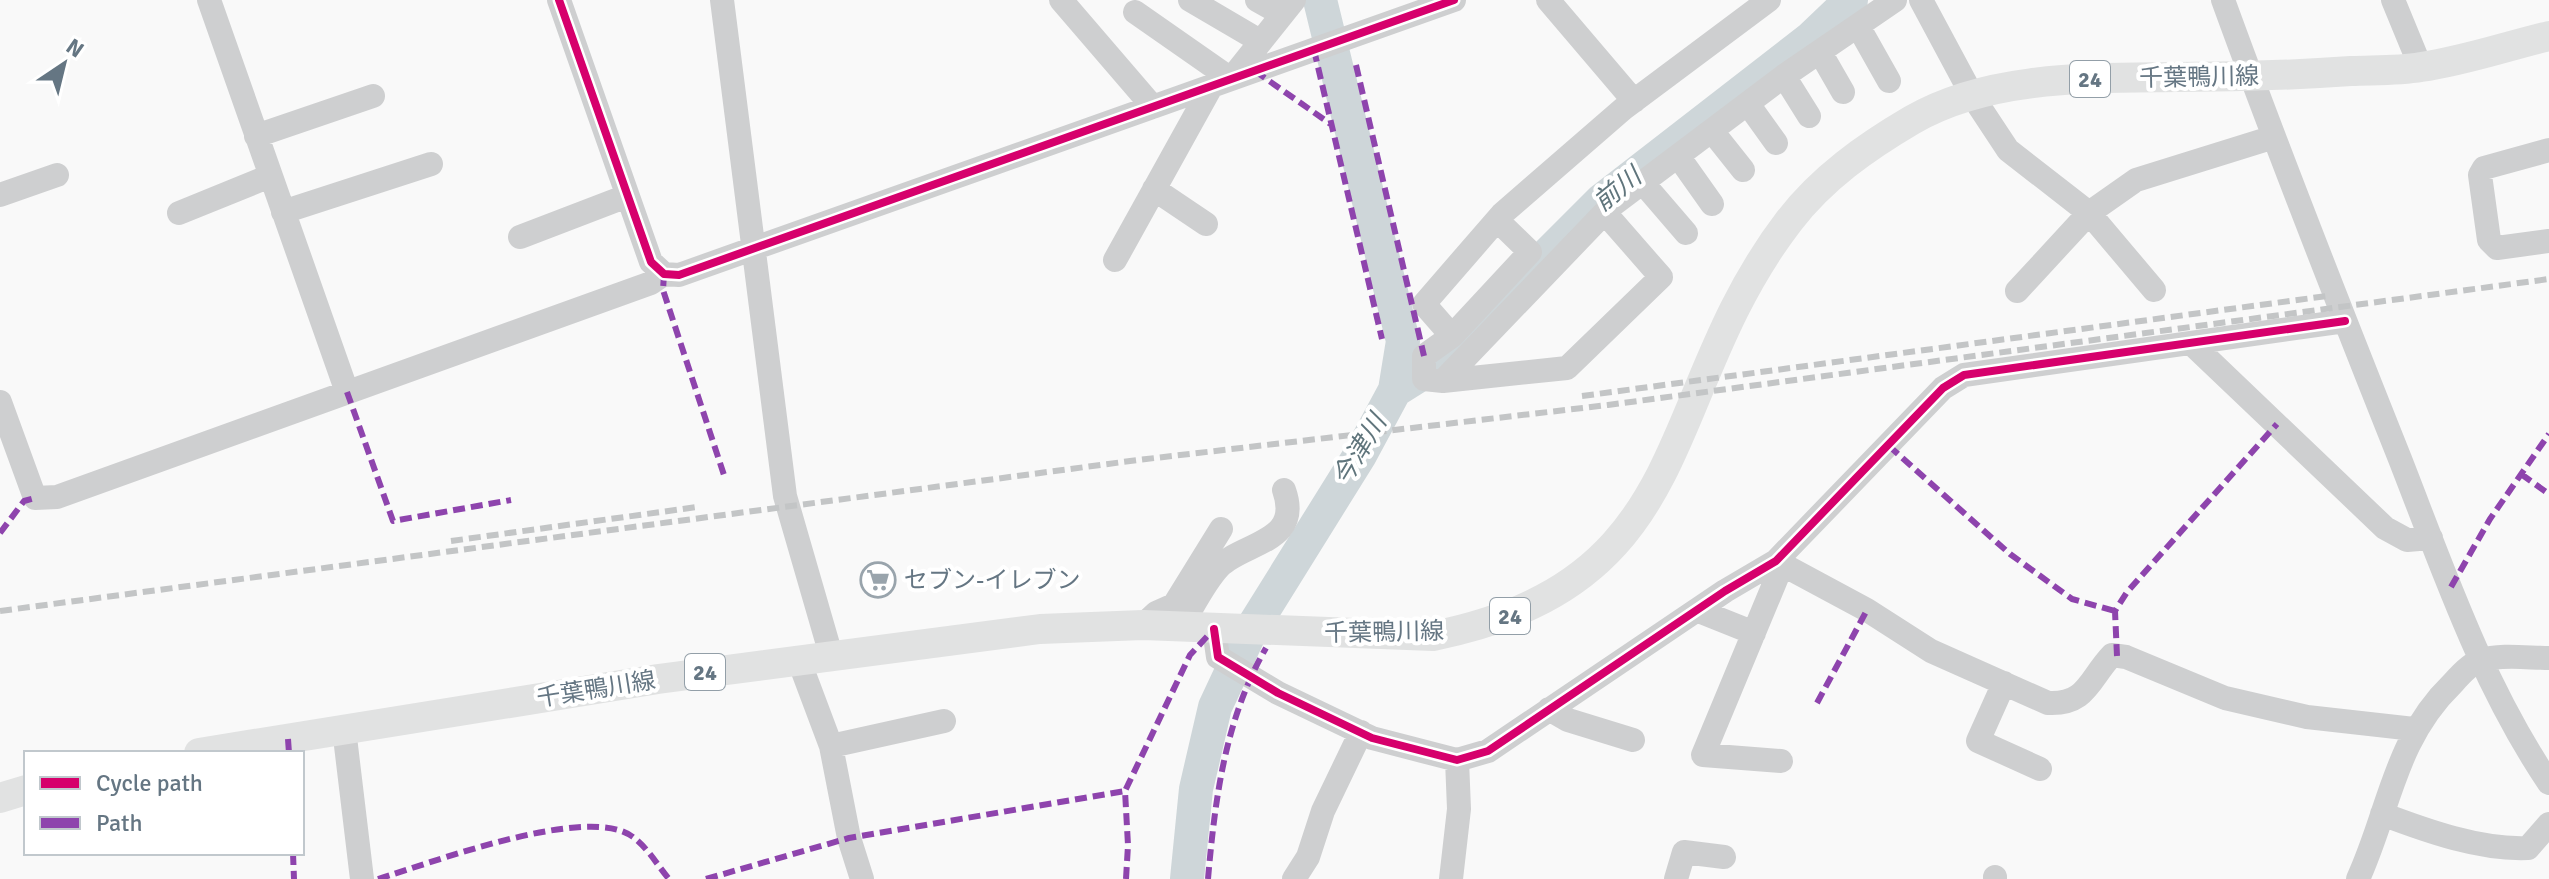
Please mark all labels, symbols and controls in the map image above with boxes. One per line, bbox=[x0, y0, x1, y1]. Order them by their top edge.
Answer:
north arrow bbox=[24, 24, 104, 104]
text: N bbox=[61, 33, 89, 63]
road number: 24 bbox=[2070, 61, 2110, 97]
street label: 千葉鴨川線 bbox=[2139, 61, 2259, 93]
water label: 前川 bbox=[1587, 159, 1650, 219]
water label: 今津川 bbox=[1326, 406, 1395, 492]
supermarket icon: セブン-イレブン bbox=[859, 561, 897, 599]
place label: セブン-イレブン bbox=[904, 565, 1080, 595]
road number: 24 bbox=[1490, 598, 1530, 634]
street label: 千葉鴨川線 bbox=[1324, 616, 1444, 648]
road number: 24 bbox=[685, 654, 725, 690]
street label: 千葉鴨川線 bbox=[534, 665, 658, 713]
legend bbox=[24, 751, 304, 855]
text: Cycle path bbox=[96, 768, 203, 798]
text: Path bbox=[96, 808, 142, 838]

